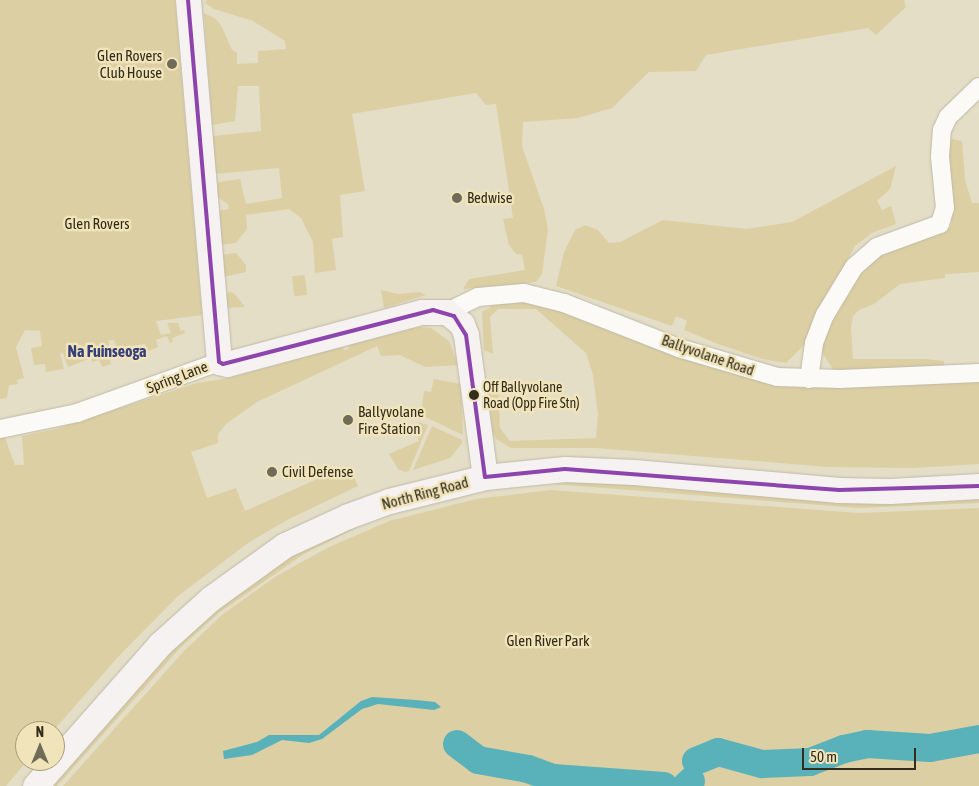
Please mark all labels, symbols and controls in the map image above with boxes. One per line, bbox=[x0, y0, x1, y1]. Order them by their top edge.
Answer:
place label: Glen Rovers Club House bbox=[97, 46, 162, 81]
marker: Glen Rovers Club House bbox=[166, 58, 178, 70]
place label: Bedwise bbox=[467, 189, 512, 207]
marker: Bedwise bbox=[451, 192, 463, 204]
park label: Glen Rovers bbox=[65, 215, 129, 233]
street label: Ballyvolane Road bbox=[659, 331, 757, 379]
district label: Na Fuinseoga bbox=[68, 341, 146, 361]
street label: Spring Lane bbox=[144, 357, 210, 397]
place label: Off Ballyvolane Road (Opp Fire Stn) bbox=[483, 379, 580, 412]
marker: Off Ballyvolane Road (Opp Fire Stn) bbox=[469, 390, 479, 400]
place label: Ballyvolane Fire Station bbox=[358, 402, 424, 437]
marker: Ballyvolane Fire Station bbox=[342, 414, 354, 426]
place label: Civil Defense bbox=[282, 463, 353, 481]
marker: Civil Defense bbox=[266, 466, 278, 478]
street label: North Ring Road bbox=[380, 473, 470, 513]
park label: Glen River Park bbox=[506, 632, 590, 650]
north arrow bbox=[15, 721, 65, 771]
text: N bbox=[36, 724, 44, 740]
scale bar bbox=[804, 738, 918, 770]
text: 50 m bbox=[810, 748, 837, 765]

